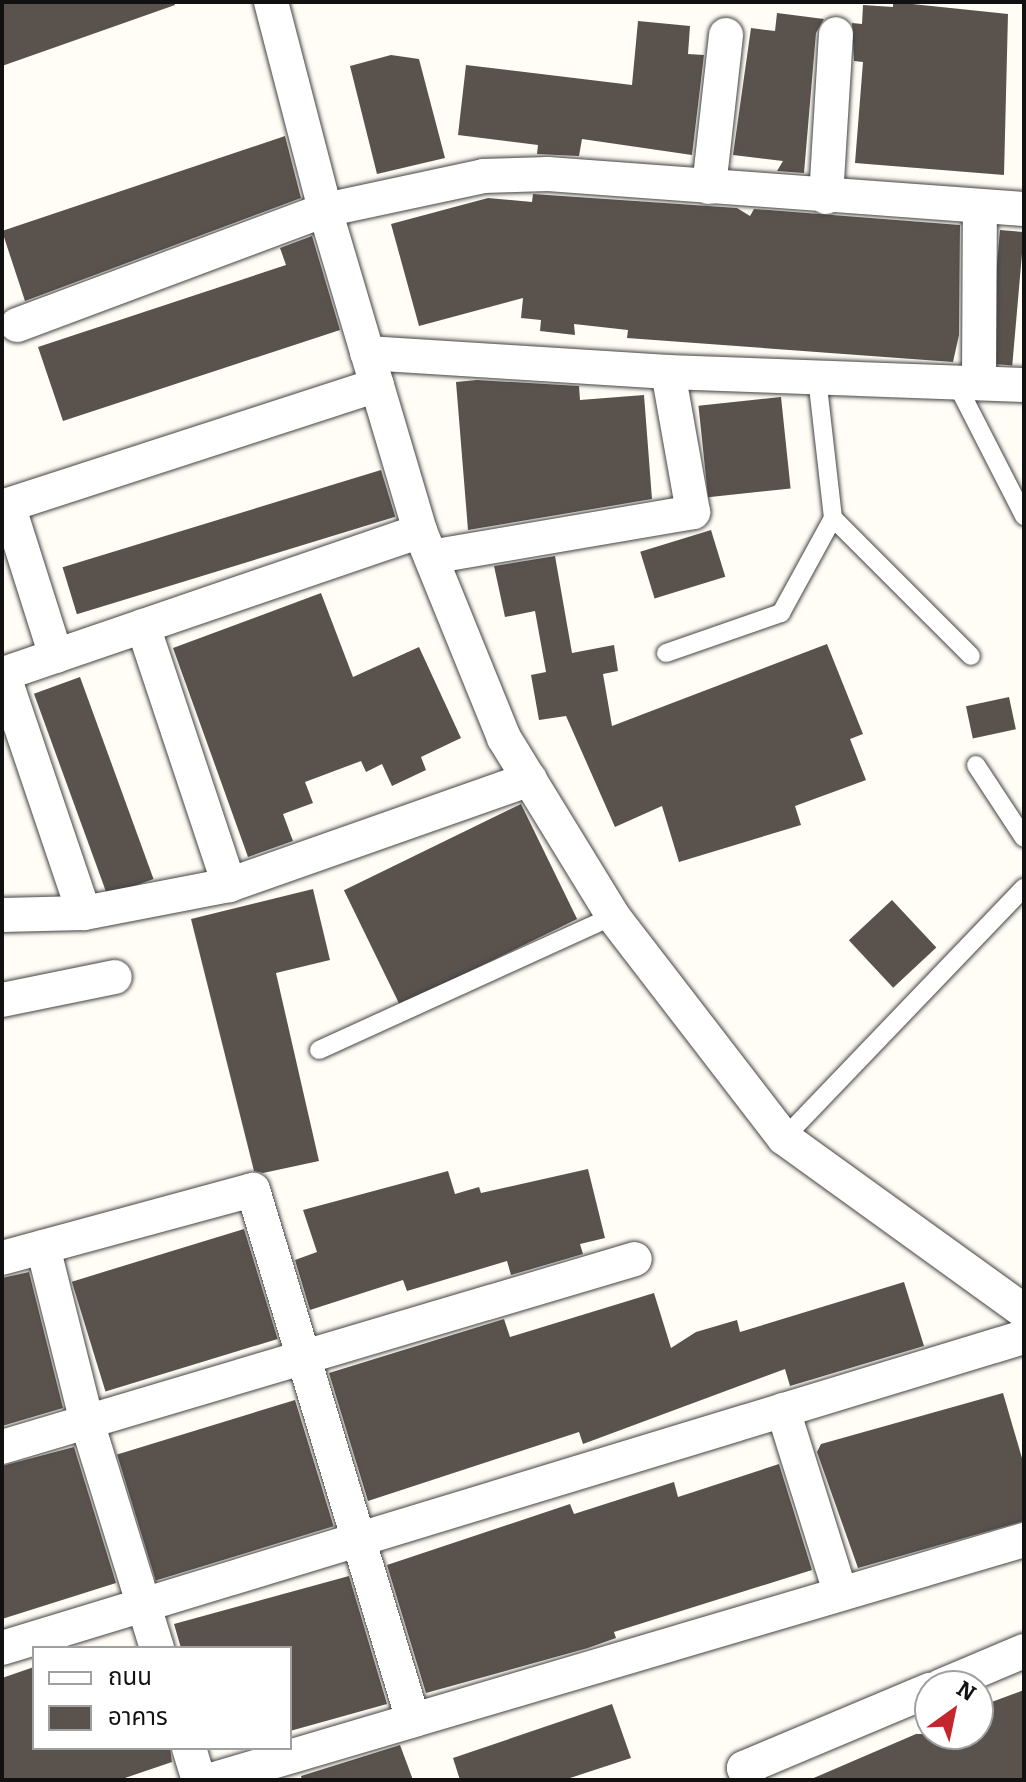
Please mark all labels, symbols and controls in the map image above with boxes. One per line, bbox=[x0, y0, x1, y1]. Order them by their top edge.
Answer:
legend bbox=[32, 1646, 292, 1750]
text: ถนน bbox=[108, 1663, 152, 1691]
north arrow bbox=[914, 1670, 994, 1750]
text: N bbox=[952, 1675, 981, 1707]
text: อาคาร bbox=[108, 1703, 168, 1731]

